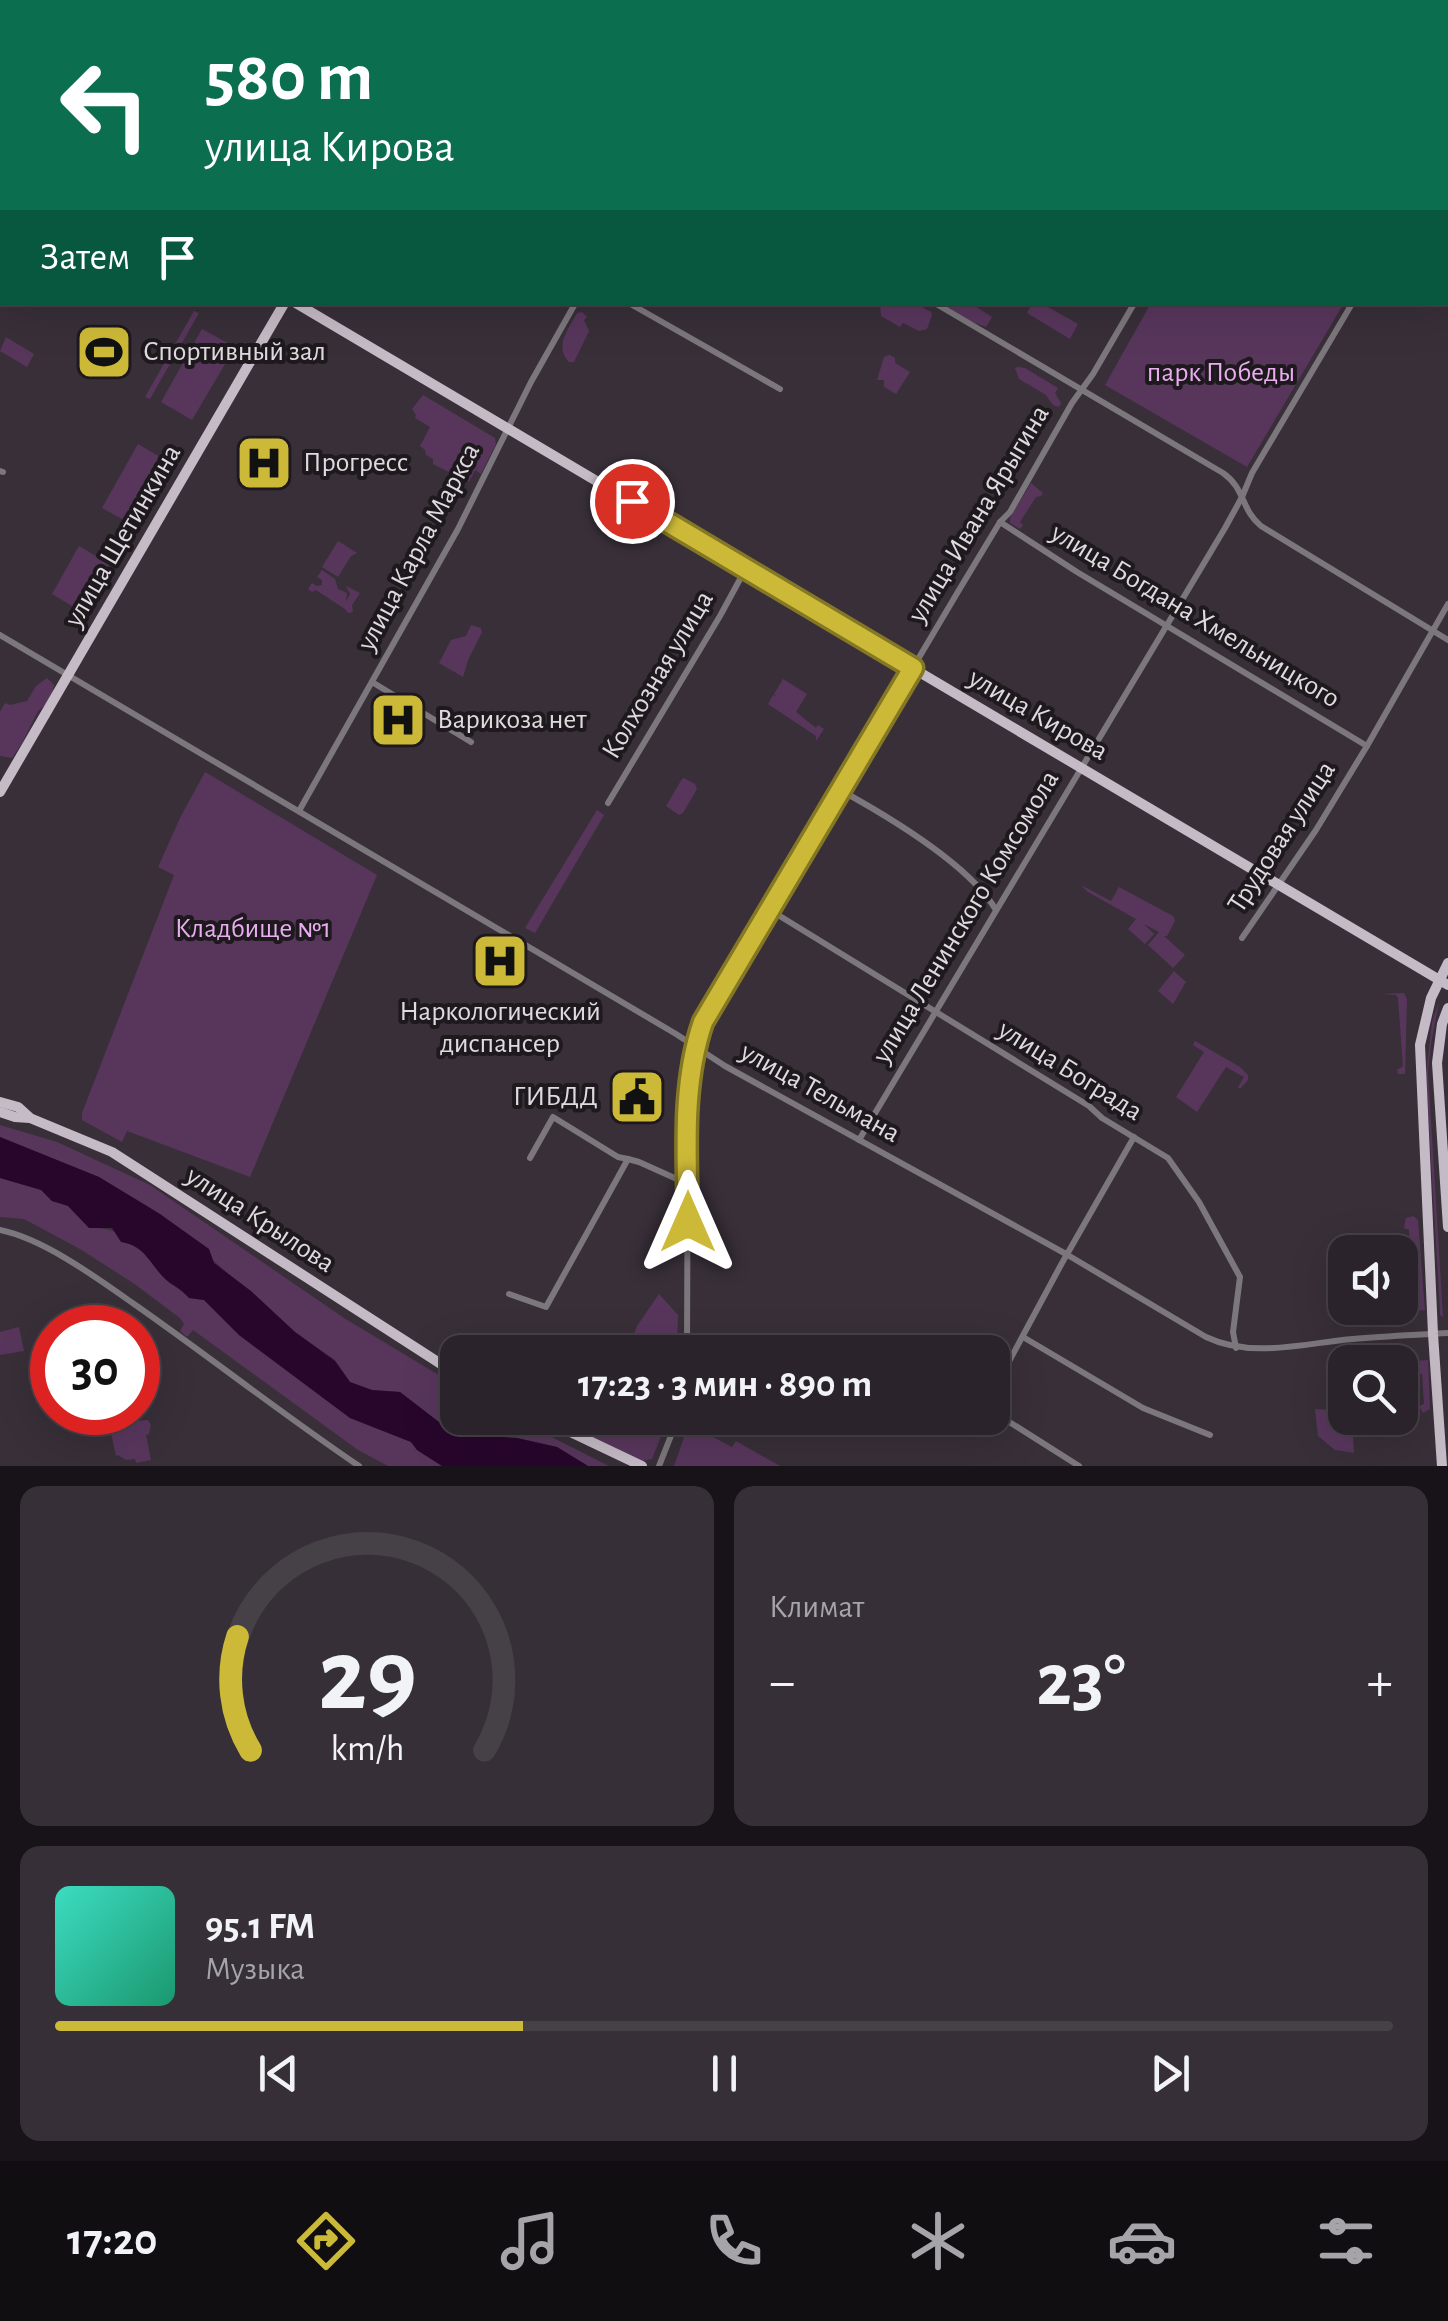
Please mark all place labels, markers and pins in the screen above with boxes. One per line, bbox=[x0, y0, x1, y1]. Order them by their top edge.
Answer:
sports icon: Спортивный зал bbox=[74, 322, 134, 382]
place label: Спортивный зал bbox=[143, 338, 326, 366]
hospital icon: Прогресс bbox=[234, 433, 294, 493]
place label: Прогресс bbox=[303, 449, 408, 477]
pin bbox=[590, 459, 675, 544]
hospital icon: Варикоза нет bbox=[368, 690, 428, 750]
place label: Варикоза нет bbox=[437, 706, 587, 734]
hospital icon: Наркологический диспансер bbox=[470, 931, 530, 991]
place label: Наркологический диспансер bbox=[399, 998, 601, 1058]
public building icon: ГИБДД bbox=[607, 1067, 667, 1127]
place label: ГИБДД bbox=[513, 1083, 598, 1111]

